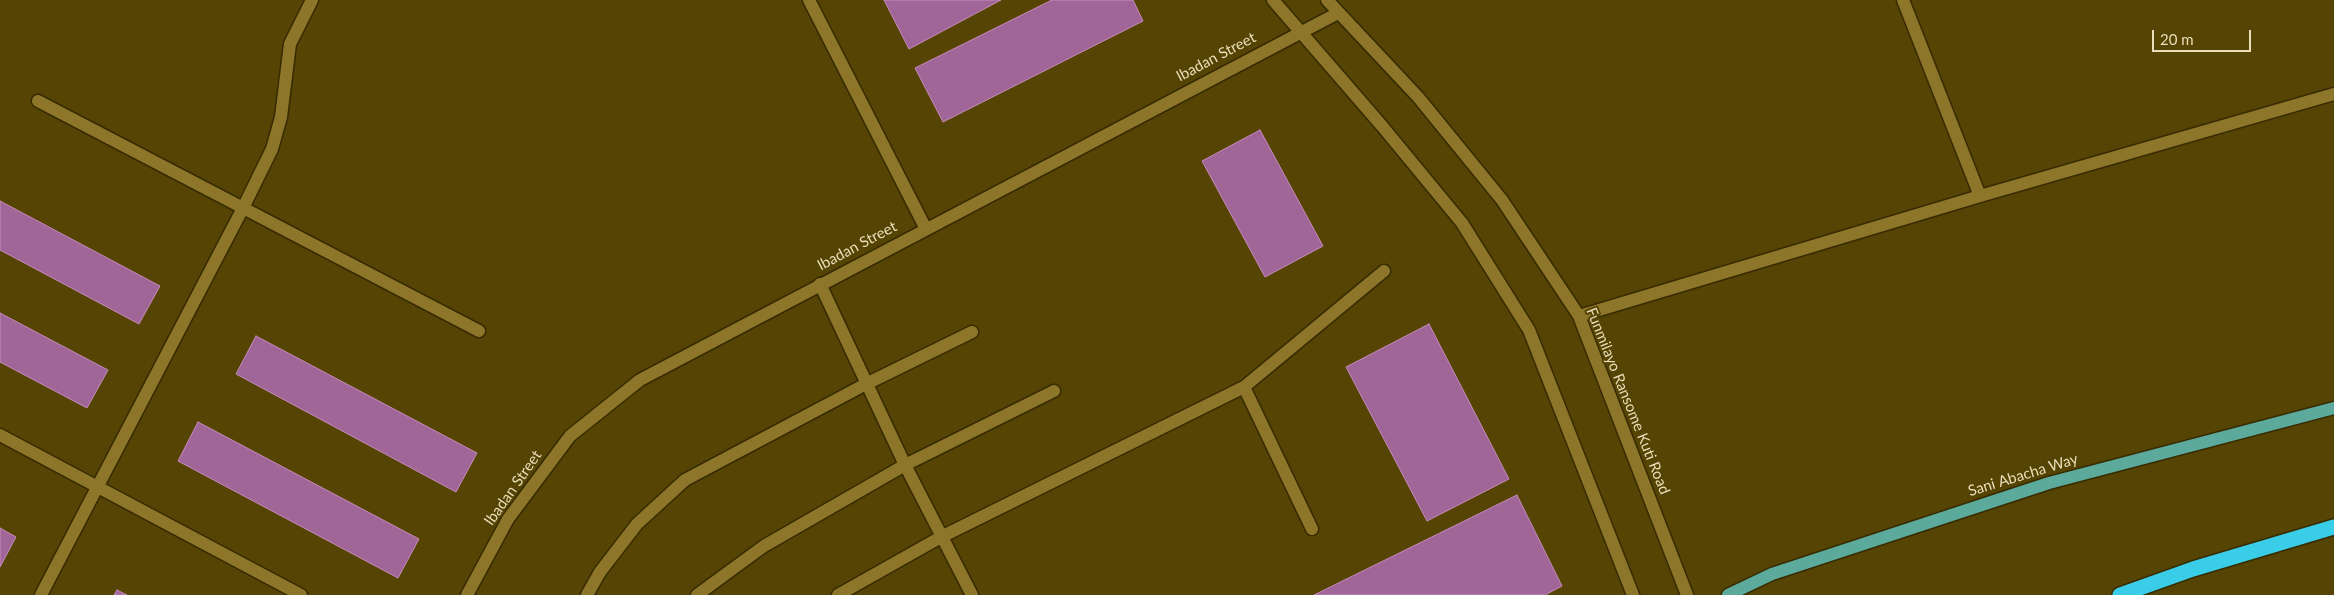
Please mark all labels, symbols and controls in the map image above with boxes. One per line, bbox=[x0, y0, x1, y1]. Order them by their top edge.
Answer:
scale bar bbox=[2154, 20, 2253, 52]
street label: Ibadan Street bbox=[1173, 29, 1259, 85]
text: 20 m bbox=[2160, 30, 2194, 48]
street label: Ibadan Street bbox=[814, 218, 900, 274]
street label: Funmilayo Ransome Kuti Road bbox=[1582, 305, 1674, 497]
street label: Ibadan Street bbox=[481, 447, 545, 529]
street label: Sani Abacha Way bbox=[1966, 450, 2080, 500]

